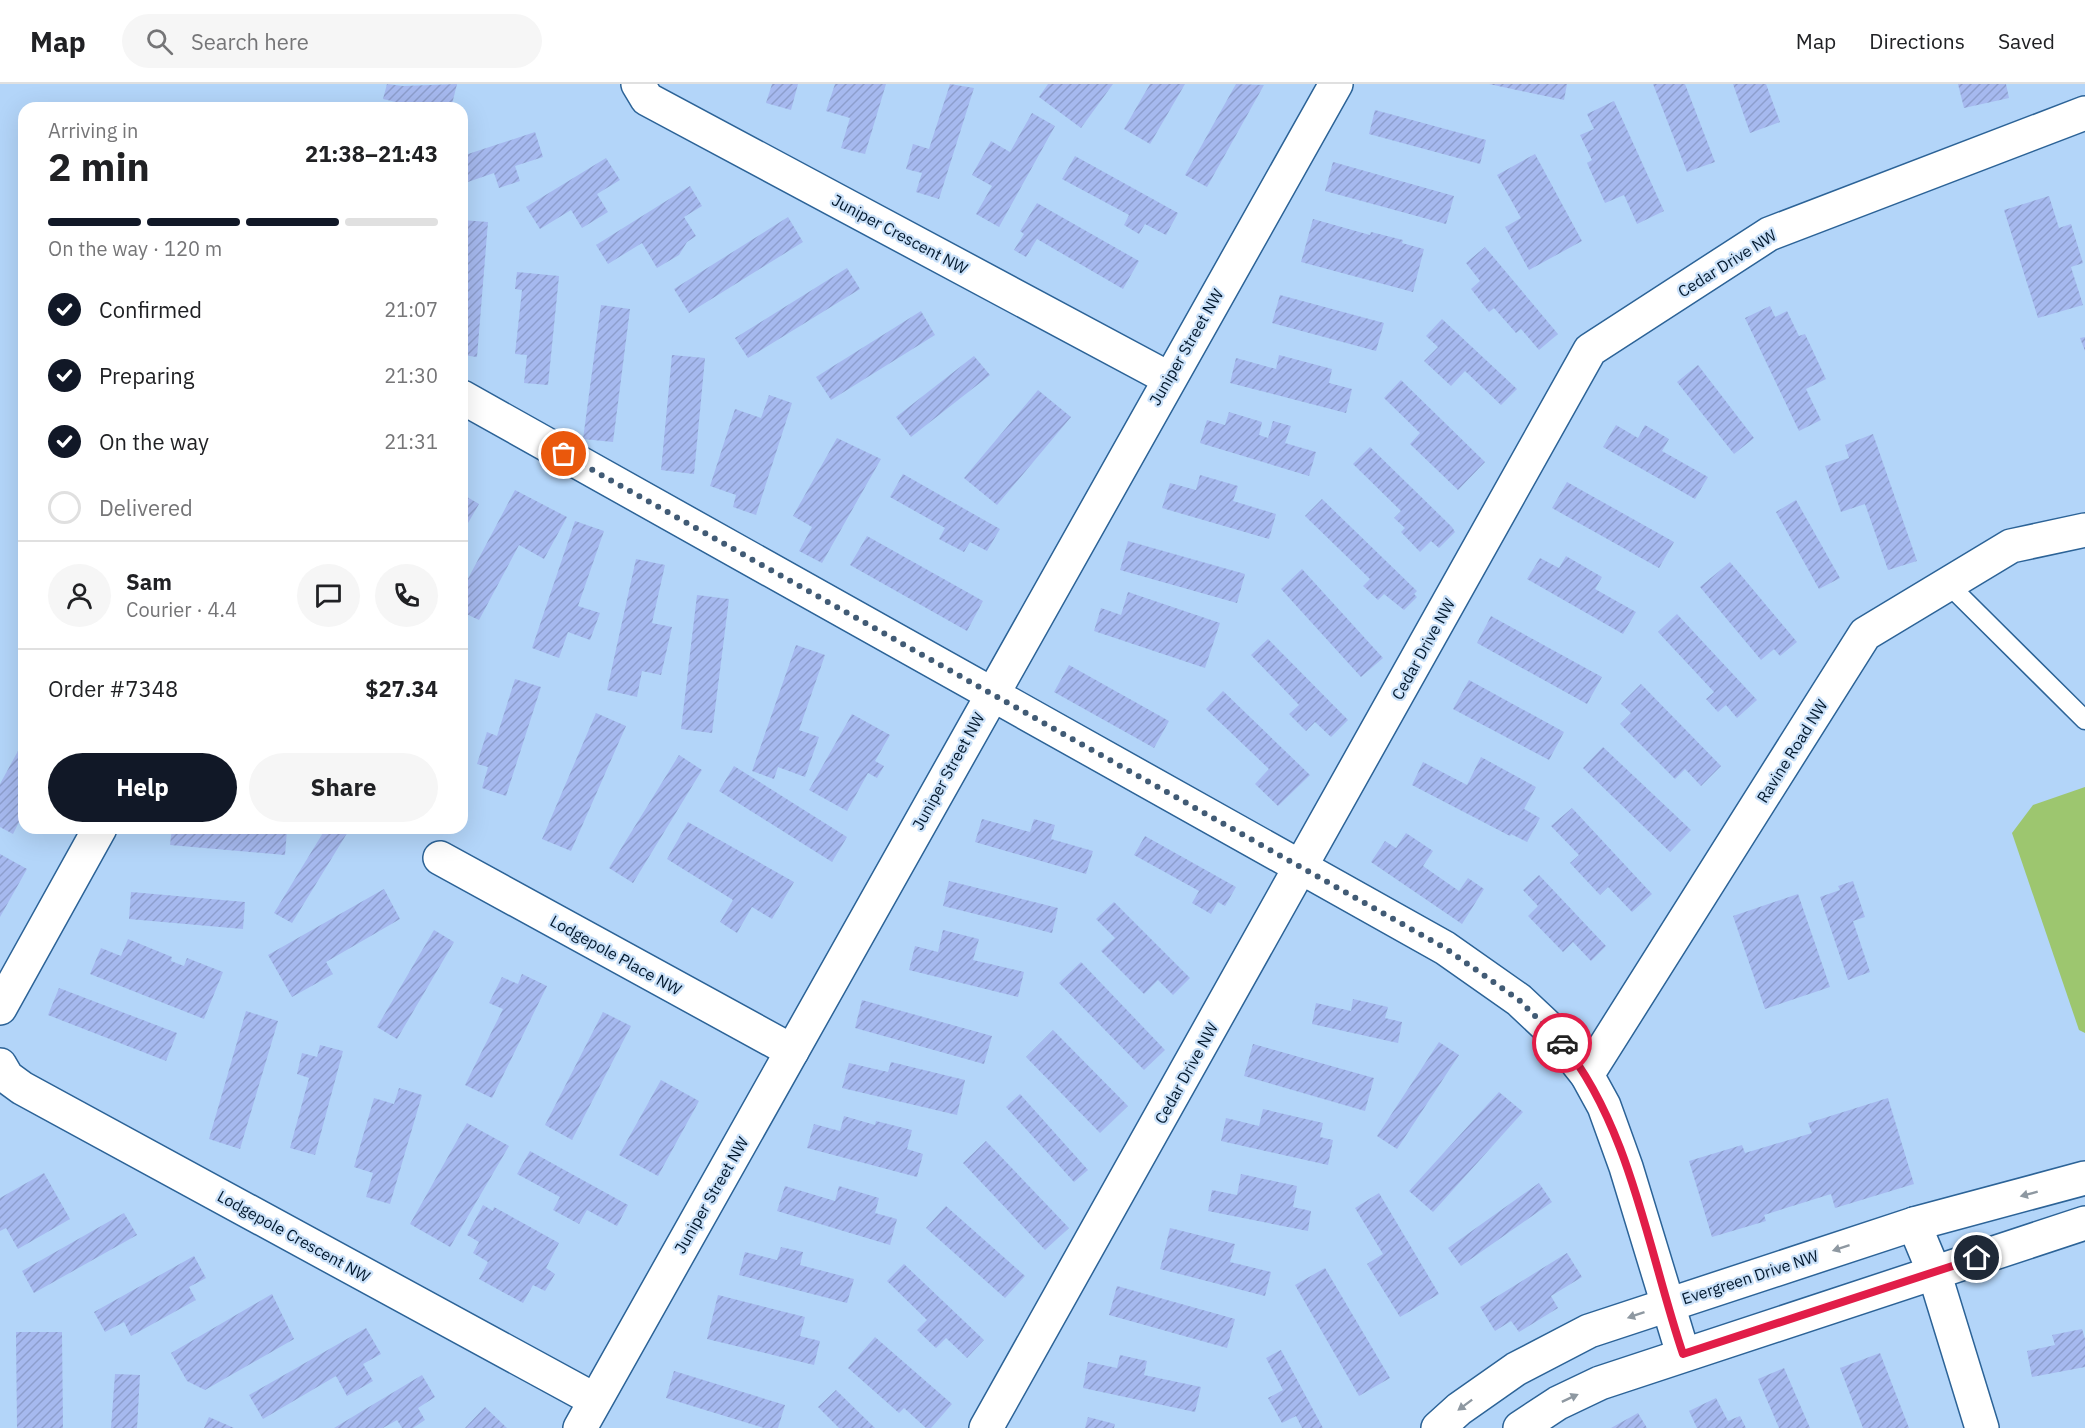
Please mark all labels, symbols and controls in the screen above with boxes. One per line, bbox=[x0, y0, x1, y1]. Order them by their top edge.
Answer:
search box bbox=[122, 14, 542, 68]
text: Map bbox=[30, 23, 86, 60]
icon: search bbox=[143, 25, 176, 58]
text: Search here bbox=[191, 27, 309, 56]
text: Map bbox=[1796, 27, 1836, 55]
text: Directions bbox=[1869, 27, 1965, 55]
text: Saved bbox=[1998, 27, 2055, 55]
text: Arriving in bbox=[48, 117, 138, 144]
text: 21:38–21:43 bbox=[305, 139, 438, 168]
text: 2 min bbox=[48, 141, 150, 192]
street label: Juniper Crescent NW bbox=[829, 190, 971, 278]
street label: Cedar Drive NW bbox=[1674, 225, 1780, 301]
text: On the way · 120 m bbox=[48, 235, 222, 262]
street label: Juniper Street NW bbox=[1145, 285, 1227, 409]
icon: check bbox=[48, 293, 81, 326]
text: Confirmed bbox=[99, 295, 202, 324]
text: 21:07 bbox=[384, 296, 438, 323]
icon: check bbox=[48, 359, 81, 392]
text: Preparing bbox=[99, 361, 194, 390]
text: 21:30 bbox=[384, 362, 438, 389]
icon: check bbox=[48, 425, 81, 458]
text: On the way bbox=[99, 427, 209, 456]
text: 21:31 bbox=[384, 428, 438, 455]
pin bbox=[538, 428, 589, 479]
icon: bag bbox=[547, 437, 580, 470]
text: Delivered bbox=[99, 493, 193, 522]
button: person bbox=[48, 564, 111, 627]
button: chat bbox=[297, 564, 360, 627]
button: phone bbox=[375, 564, 438, 627]
text: Sam bbox=[126, 567, 172, 596]
street label: Cedar Drive NW bbox=[1387, 595, 1459, 703]
text: Courier · 4.4 bbox=[126, 596, 237, 623]
text: Order #7348 bbox=[48, 674, 178, 703]
text: $27.34 bbox=[365, 674, 438, 703]
street label: Ravine Road NW bbox=[1752, 696, 1832, 806]
street label: Juniper Street NW bbox=[907, 709, 989, 833]
button: Help bbox=[48, 753, 237, 822]
button: Share bbox=[249, 753, 438, 822]
street label: Lodgepole Place NW bbox=[547, 911, 685, 999]
courier bbox=[1532, 1013, 1592, 1073]
street label: Cedar Drive NW bbox=[1150, 1019, 1222, 1127]
icon: car bbox=[1546, 1027, 1579, 1060]
street label: Juniper Street NW bbox=[670, 1133, 752, 1257]
street label: Lodgepole Crescent NW bbox=[214, 1186, 374, 1286]
one-way arrow bbox=[2019, 1189, 2038, 1199]
pin bbox=[1951, 1232, 2002, 1283]
icon: home bbox=[1960, 1241, 1993, 1274]
one-way arrow bbox=[1832, 1244, 1850, 1253]
street label: Evergreen Drive NW bbox=[1679, 1245, 1821, 1309]
one-way arrow bbox=[1627, 1310, 1645, 1320]
one-way arrow bbox=[1561, 1393, 1578, 1402]
one-way arrow bbox=[1457, 1399, 1472, 1411]

